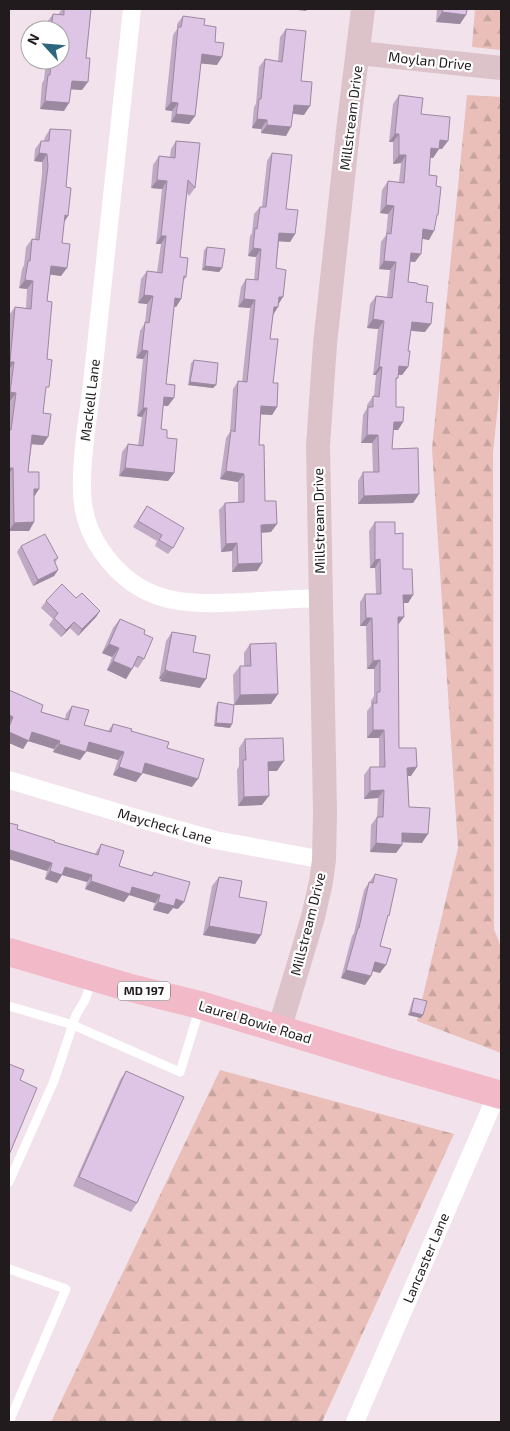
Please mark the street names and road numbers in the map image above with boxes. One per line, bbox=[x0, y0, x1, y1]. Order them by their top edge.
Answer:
street label: Moylan Drive bbox=[387, 48, 473, 73]
street label: Millstream Drive bbox=[336, 64, 365, 171]
street label: Mackell Lane bbox=[76, 358, 103, 442]
street label: Millstream Drive bbox=[309, 468, 328, 574]
street label: Maycheck Lane bbox=[116, 804, 214, 847]
street label: Millstream Drive bbox=[286, 871, 329, 977]
road number: MD 197 bbox=[118, 981, 170, 1000]
street label: Laurel Bowie Road bbox=[197, 996, 314, 1047]
street label: Lancaster Lane bbox=[399, 1210, 452, 1306]

